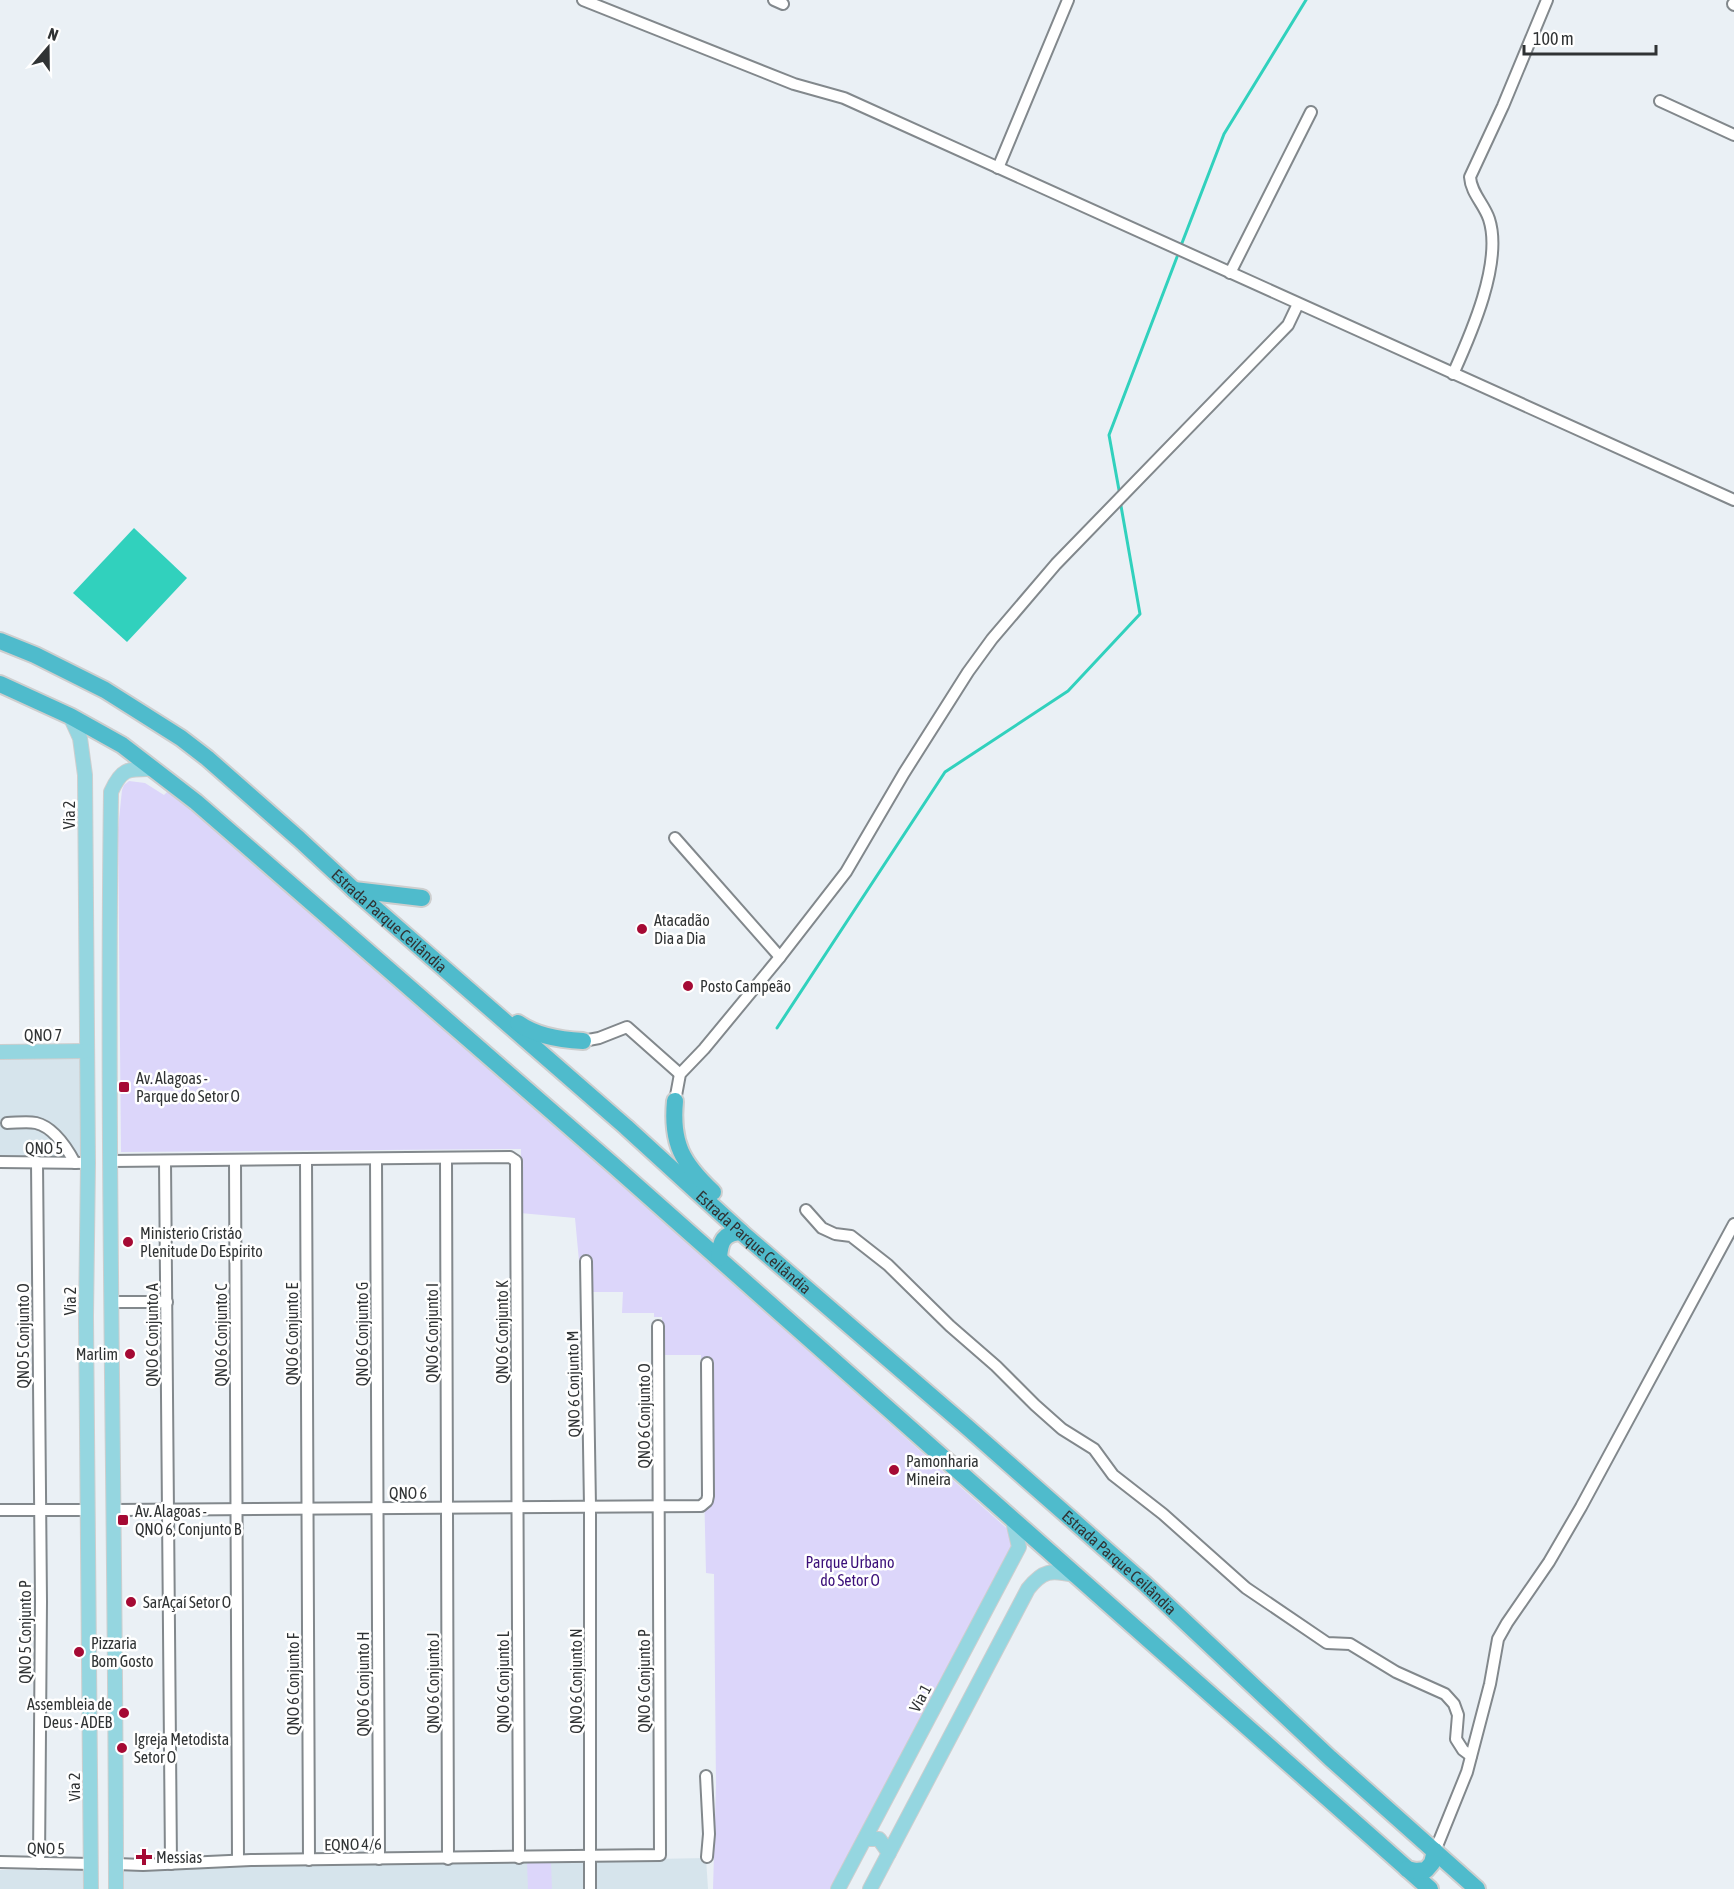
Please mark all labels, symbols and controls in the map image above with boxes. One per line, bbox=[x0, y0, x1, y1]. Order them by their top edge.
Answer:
north arrow bbox=[18, 18, 78, 78]
scale bar bbox=[1524, 18, 1656, 56]
text: N bbox=[46, 24, 61, 44]
text: 100 m bbox=[1533, 28, 1574, 49]
street label: Via 2 bbox=[60, 801, 78, 829]
street label: Estrada Parque Ceilândia bbox=[328, 865, 451, 976]
place label: Atacadão Dia a Dia bbox=[654, 911, 710, 947]
marker: Atacadão Dia a Dia bbox=[635, 922, 649, 936]
place label: Posto Campeão bbox=[700, 977, 791, 996]
marker: Posto Campeão bbox=[681, 979, 695, 993]
street label: QNO 7 bbox=[24, 1026, 62, 1044]
place label: Av. Alagoas - Parque do Setor O bbox=[136, 1069, 240, 1106]
marker: Av. Alagoas - Parque do Setor O bbox=[117, 1080, 131, 1094]
street label: QNO 5 bbox=[25, 1139, 63, 1157]
street label: Estrada Parque Ceilândia bbox=[693, 1187, 815, 1297]
place label: Ministerio Cristáo Plenitude Do Espirito bbox=[140, 1224, 263, 1261]
marker: Ministerio Cristáo Plenitude Do Espirito bbox=[121, 1235, 135, 1249]
street label: QNO 6 Conjunto K bbox=[493, 1280, 512, 1384]
street label: QNO 6 Conjunto E bbox=[283, 1282, 302, 1385]
street label: QNO 6 Conjunto G bbox=[353, 1282, 372, 1386]
street label: QNO 5 Conjunto O bbox=[14, 1283, 33, 1389]
street label: QNO 6 Conjunto A bbox=[143, 1283, 162, 1387]
street label: QNO 6 Conjunto C bbox=[212, 1283, 231, 1387]
street label: QNO 6 Conjunto I bbox=[423, 1283, 442, 1383]
street label: Via 2 bbox=[61, 1287, 79, 1315]
street label: QNO 6 Conjunto M bbox=[563, 1331, 584, 1437]
place label: Marlim bbox=[76, 1345, 118, 1363]
marker: Marlim bbox=[123, 1347, 137, 1361]
street label: QNO 6 Conjunto O bbox=[635, 1363, 654, 1469]
place label: Pamonharia Mineira bbox=[906, 1452, 979, 1488]
marker: Pamonharia Mineira bbox=[887, 1463, 901, 1477]
street label: QNO 6 bbox=[389, 1484, 427, 1502]
place label: Av. Alagoas - QNO 6, Conjunto B bbox=[135, 1502, 242, 1539]
street label: Estrada Parque Ceilândia bbox=[1059, 1506, 1180, 1618]
marker: Av. Alagoas - QNO 6, Conjunto B bbox=[116, 1513, 130, 1527]
park label: Parque Urbano do Setor O bbox=[806, 1553, 894, 1589]
street label: QNO 5 Conjunto P bbox=[16, 1580, 35, 1684]
place label: SarAçaí Setor O bbox=[143, 1593, 231, 1612]
marker: SarAçaí Setor O bbox=[124, 1595, 138, 1609]
street label: QNO 6 Conjunto N bbox=[567, 1628, 586, 1734]
street label: QNO 6 Conjunto P bbox=[635, 1629, 654, 1733]
street label: QNO 6 Conjunto L bbox=[494, 1630, 513, 1733]
street label: QNO 6 Conjunto H bbox=[354, 1631, 373, 1737]
street label: QNO 6 Conjunto F bbox=[284, 1632, 303, 1735]
street label: QNO 6 Conjunto J bbox=[424, 1633, 443, 1733]
place label: Pizzaria Bom Gosto bbox=[91, 1634, 153, 1670]
marker: Pizzaria Bom Gosto bbox=[72, 1645, 86, 1659]
street label: Via 1 bbox=[905, 1681, 935, 1715]
place label: Assembleia de Deus - ADEB bbox=[27, 1695, 112, 1731]
marker: Assembleia de Deus - ADEB bbox=[117, 1706, 131, 1720]
place label: Igreja Metodista Setor O bbox=[134, 1730, 229, 1766]
marker: Igreja Metodista Setor O bbox=[115, 1741, 129, 1755]
street label: Via 2 bbox=[65, 1773, 83, 1801]
street label: EQNO 4/6 bbox=[324, 1834, 382, 1854]
street label: QNO 5 bbox=[27, 1839, 65, 1857]
place label: Messias bbox=[156, 1848, 202, 1866]
marker: Messias bbox=[137, 1850, 151, 1864]

